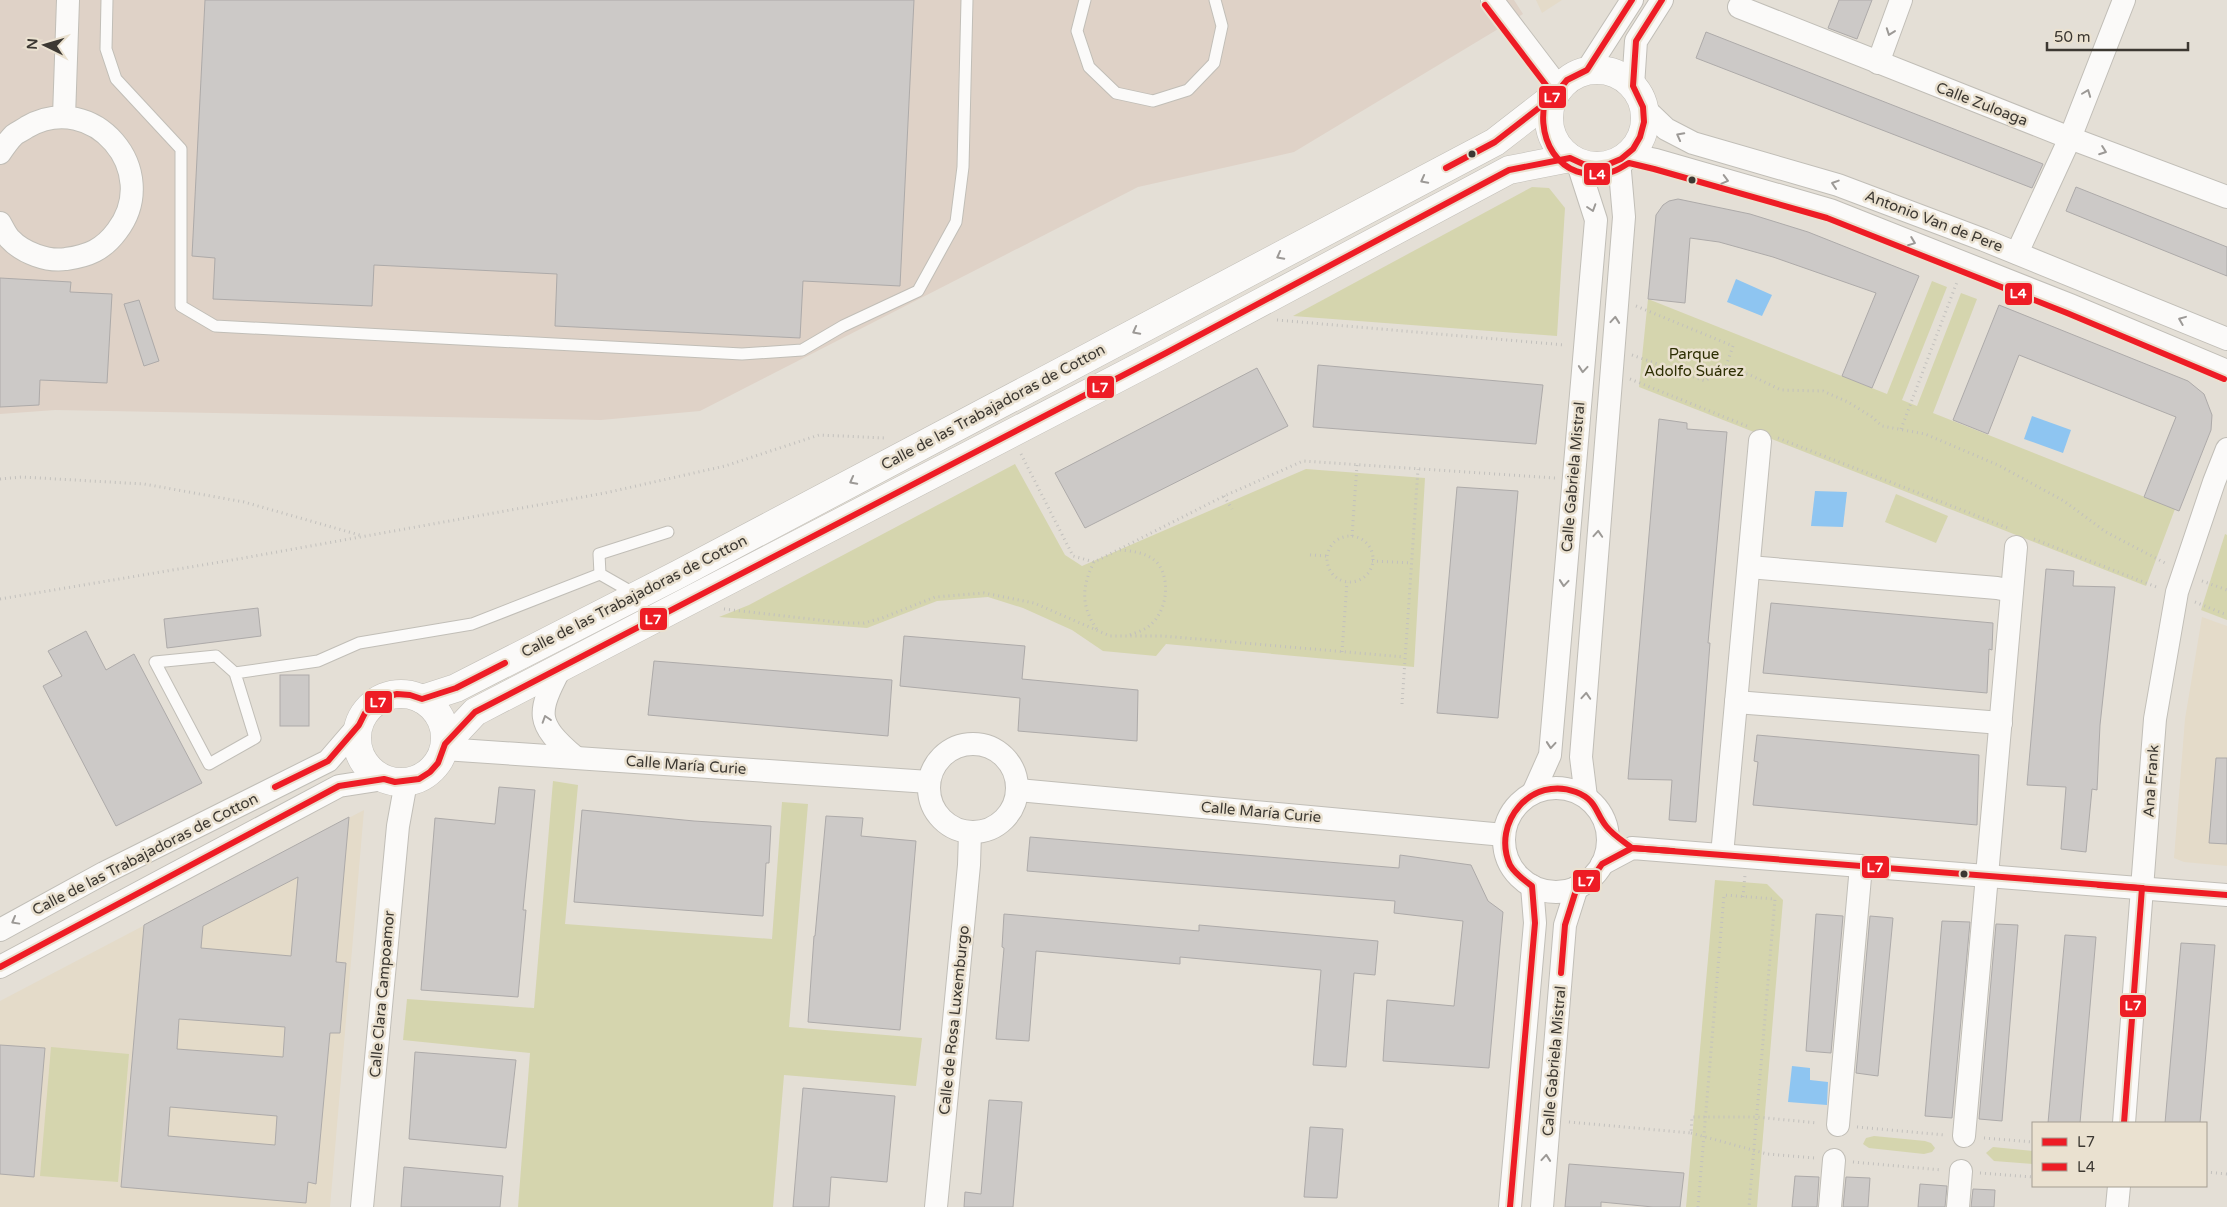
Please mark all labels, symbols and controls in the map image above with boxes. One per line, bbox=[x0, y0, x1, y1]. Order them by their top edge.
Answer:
north arrow bbox=[20, 20, 70, 70]
scale bar bbox=[2047, 20, 2188, 52]
one-way arrow bbox=[1886, 27, 1896, 35]
text: 50 m bbox=[2054, 28, 2091, 46]
text: N bbox=[24, 38, 42, 50]
street label: Calle Zuloaga bbox=[1934, 78, 2030, 130]
line badge: L7 bbox=[1538, 85, 1567, 109]
text: L7 bbox=[1544, 89, 1561, 106]
one-way arrow bbox=[2081, 89, 2092, 98]
one-way arrow bbox=[1676, 133, 1685, 143]
one-way arrow bbox=[2098, 145, 2107, 155]
unlabelled marker bbox=[1467, 149, 1477, 159]
line badge: L4 bbox=[1583, 162, 1611, 186]
text: L4 bbox=[1589, 166, 1606, 183]
one-way arrow bbox=[1420, 174, 1429, 184]
one-way arrow bbox=[1720, 174, 1728, 184]
unlabelled marker bbox=[1687, 175, 1697, 185]
one-way arrow bbox=[1832, 180, 1840, 190]
street label: Antonio Van de Pere bbox=[1863, 186, 2005, 256]
one-way arrow bbox=[1586, 203, 1596, 211]
one-way arrow bbox=[1907, 236, 1916, 246]
one-way arrow bbox=[1276, 249, 1285, 259]
line badge: L4 bbox=[2004, 282, 2033, 306]
text: L4 bbox=[2010, 285, 2027, 302]
one-way arrow bbox=[1609, 315, 1620, 323]
one-way arrow bbox=[2178, 316, 2187, 327]
one-way arrow bbox=[1133, 325, 1142, 335]
street label: Calle de las Trabajadoras de Cotton bbox=[878, 340, 1108, 474]
park label: Parque Adolfo Suárez bbox=[1644, 345, 1744, 380]
one-way arrow bbox=[1577, 365, 1588, 373]
line badge: L7 bbox=[1086, 375, 1115, 399]
text: L7 bbox=[1092, 379, 1109, 396]
street label: Calle Gabriela Mistral bbox=[1557, 401, 1589, 553]
one-way arrow bbox=[850, 475, 859, 485]
one-way arrow bbox=[1592, 530, 1603, 538]
street label: Calle de las Trabajadoras de Cotton bbox=[518, 531, 750, 661]
one-way arrow bbox=[1559, 579, 1570, 587]
line badge: L7 bbox=[639, 607, 668, 631]
text: L7 bbox=[645, 611, 662, 628]
line badge: L7 bbox=[364, 690, 393, 714]
one-way arrow bbox=[1580, 692, 1591, 700]
text: L7 bbox=[370, 694, 387, 711]
one-way arrow bbox=[541, 716, 551, 724]
one-way arrow bbox=[1546, 741, 1557, 749]
street label: Ana Frank bbox=[2139, 744, 2163, 818]
street label: Calle María Curie bbox=[625, 752, 747, 778]
street label: Calle de las Trabajadoras de Cotton bbox=[29, 789, 261, 919]
street label: Calle María Curie bbox=[1200, 798, 1322, 826]
line badge: L7 bbox=[1861, 855, 1890, 879]
text: L7 bbox=[1867, 859, 1884, 876]
line badge: L7 bbox=[1572, 869, 1601, 893]
unlabelled marker bbox=[1959, 869, 1969, 879]
text: L7 bbox=[1578, 873, 1595, 890]
street label: Calle Clara Campoamor bbox=[366, 909, 398, 1078]
one-way arrow bbox=[12, 915, 21, 925]
street label: Calle de Rosa Luxemburgo bbox=[935, 924, 973, 1116]
street label: Calle Gabriela Mistral bbox=[1538, 985, 1570, 1137]
line badge: L7 bbox=[2119, 994, 2147, 1018]
text: L7 bbox=[2125, 997, 2142, 1014]
legend bbox=[2032, 1122, 2207, 1187]
text: L7 bbox=[2077, 1133, 2095, 1151]
one-way arrow bbox=[1540, 1154, 1551, 1162]
text: L4 bbox=[2077, 1158, 2095, 1176]

